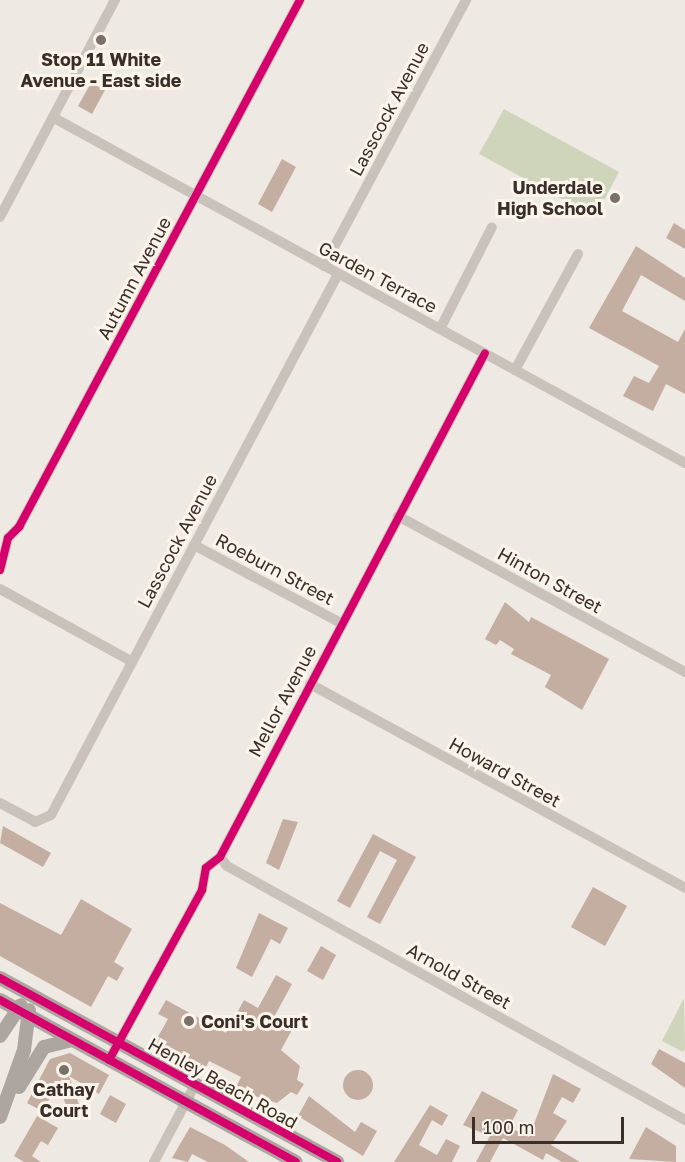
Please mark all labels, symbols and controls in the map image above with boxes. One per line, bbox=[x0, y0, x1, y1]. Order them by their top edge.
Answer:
marker: Stop 11 White Avenue - East side bbox=[94, 33, 108, 47]
street label: Lasscock Avenue bbox=[345, 38, 433, 180]
place label: Stop 11 White Avenue - East side bbox=[21, 49, 181, 92]
place label: Underdale High School bbox=[497, 177, 603, 219]
marker: Underdale High School bbox=[608, 191, 622, 205]
street label: Autumn Avenue bbox=[93, 213, 175, 343]
street label: Garden Terrace bbox=[315, 237, 441, 317]
street label: Lasscock Avenue bbox=[133, 470, 221, 612]
street label: Roeburn Street bbox=[212, 529, 338, 609]
street label: Hinton Street bbox=[494, 542, 606, 618]
street label: Mellor Avenue bbox=[244, 642, 320, 760]
street label: Howard Street bbox=[445, 732, 565, 812]
street label: Arnold Street bbox=[403, 939, 515, 1013]
place label: Coni's Court bbox=[201, 1010, 308, 1032]
marker: Coni's Court bbox=[182, 1014, 196, 1028]
street label: Henley Beach Road bbox=[144, 1033, 302, 1133]
marker: Cathay Court bbox=[57, 1063, 71, 1077]
place label: Cathay Court bbox=[33, 1079, 95, 1122]
scale bar bbox=[475, 1105, 626, 1143]
text: 100 m bbox=[483, 1116, 534, 1138]

